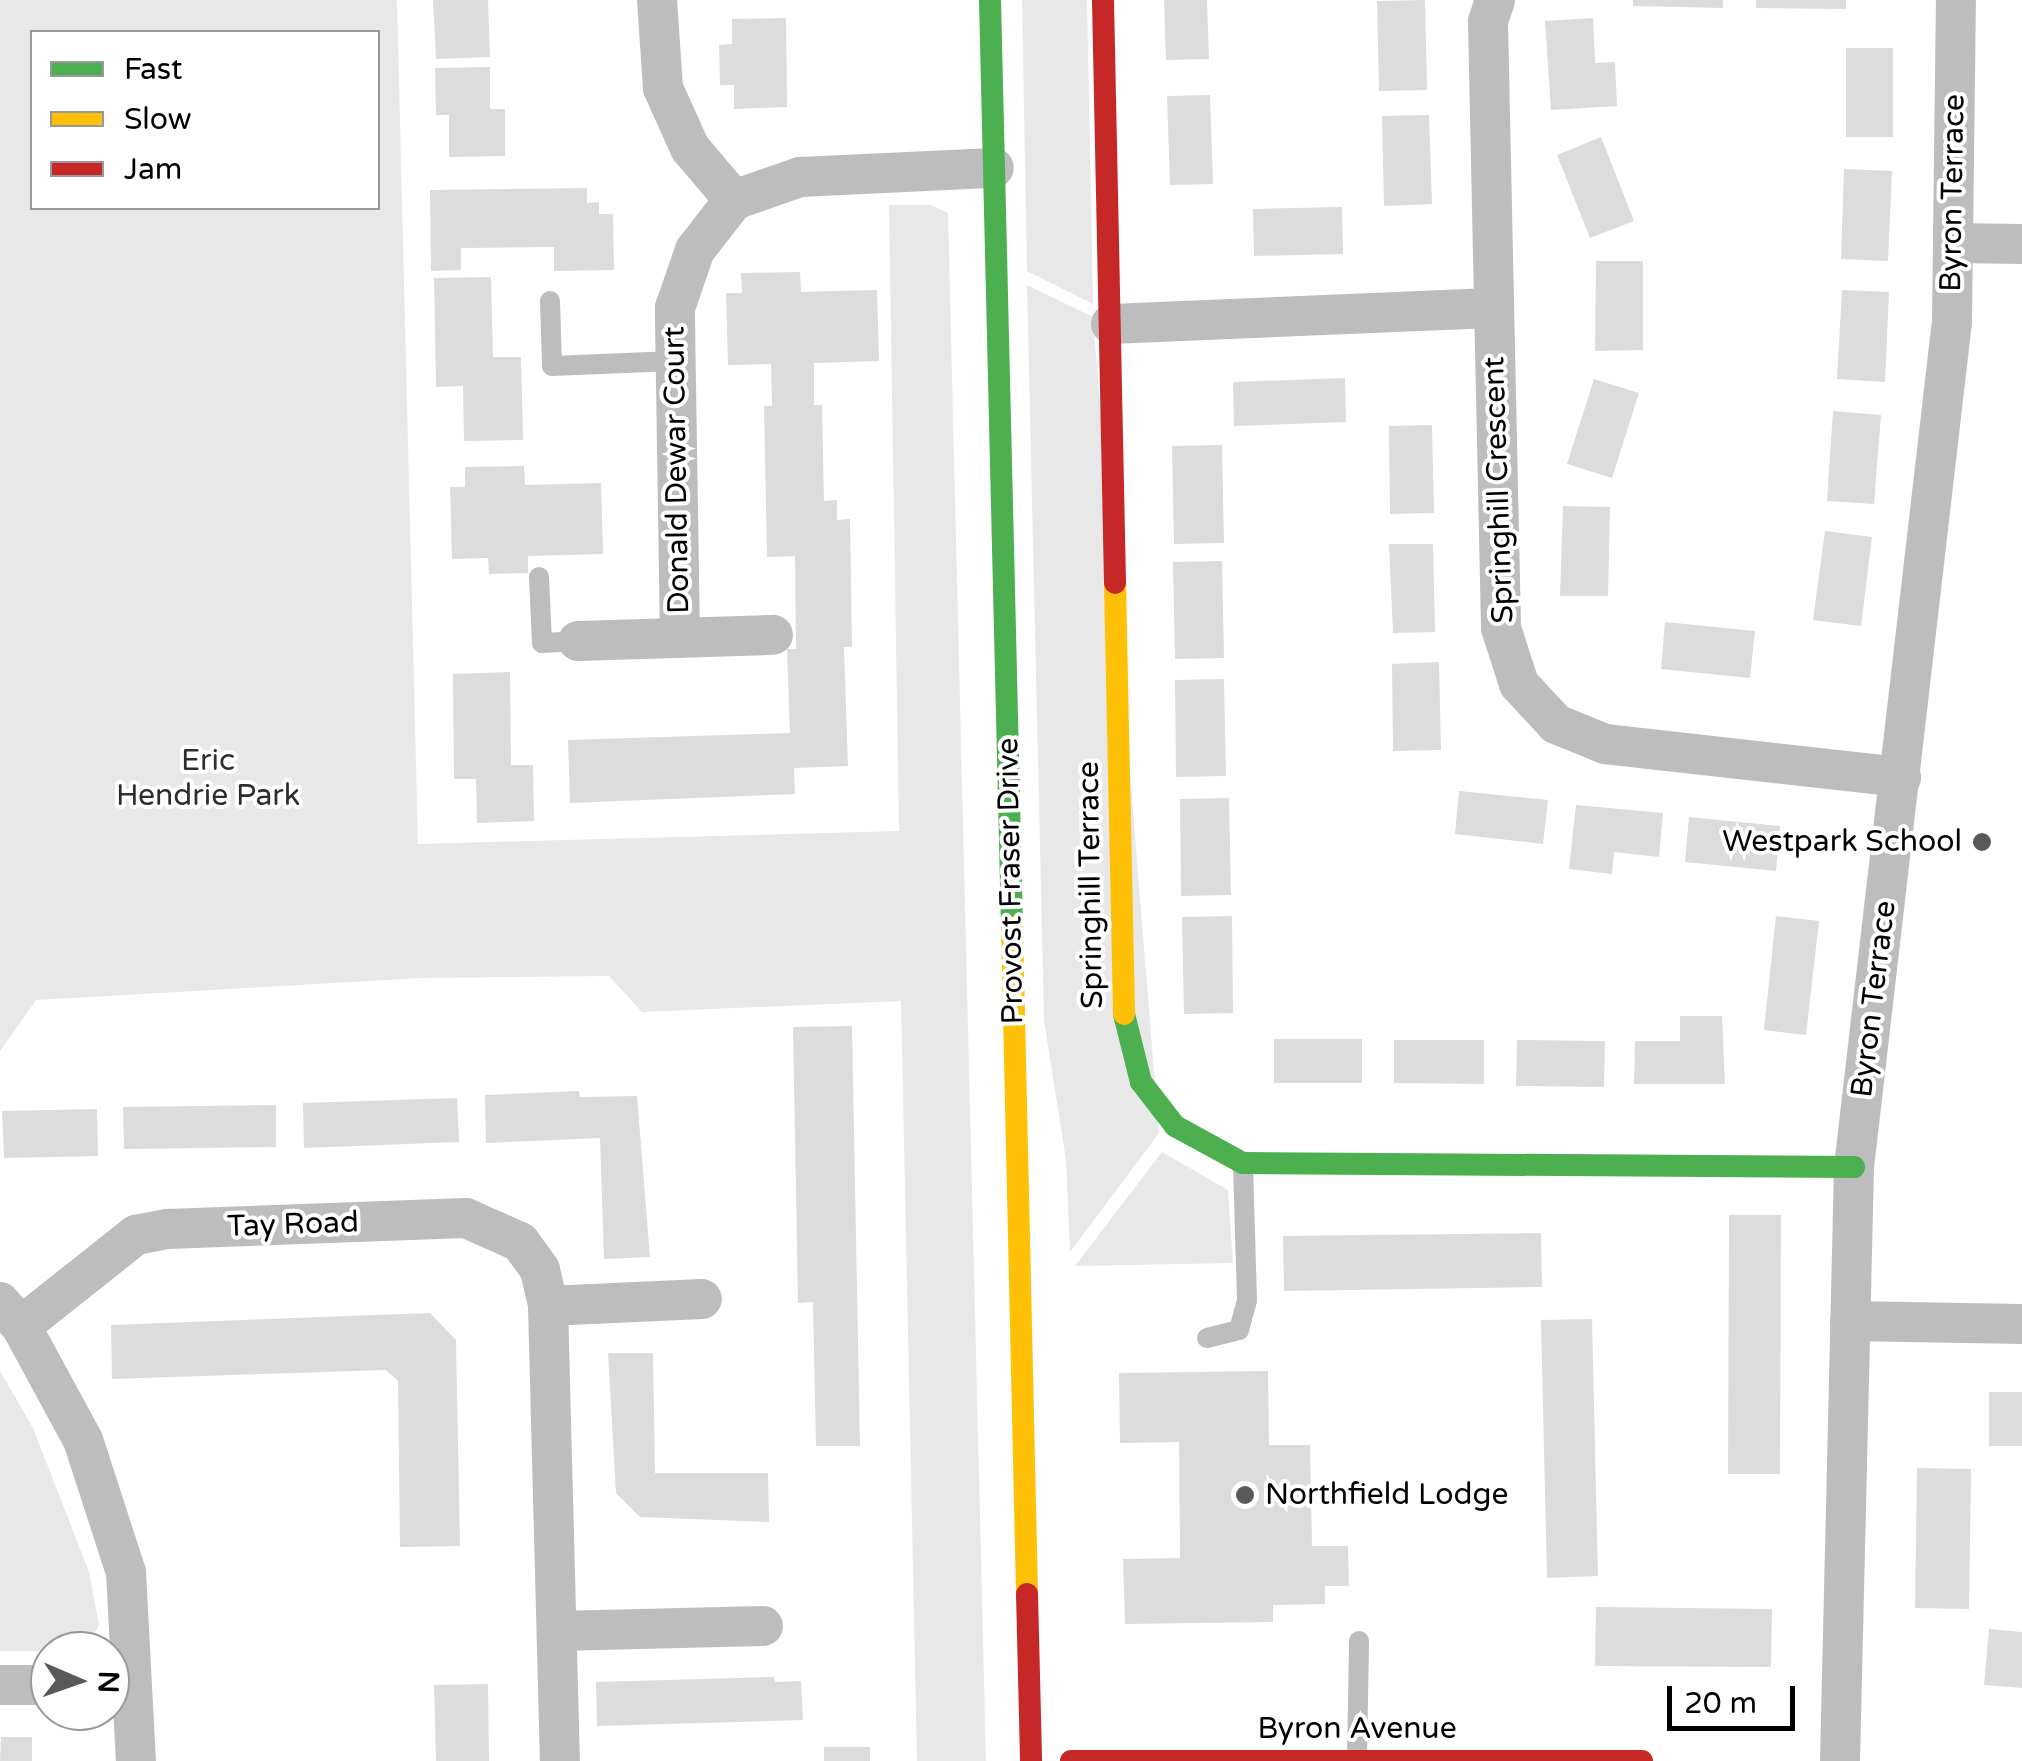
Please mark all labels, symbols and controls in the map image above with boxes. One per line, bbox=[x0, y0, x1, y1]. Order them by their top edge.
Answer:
legend bbox=[30, 30, 380, 210]
text: Fast bbox=[124, 51, 183, 88]
street label: Byron Terrace bbox=[1933, 94, 1973, 292]
text: Slow bbox=[124, 101, 192, 138]
text: Jam bbox=[124, 151, 182, 188]
street label: Donald Dewar Court bbox=[656, 326, 698, 614]
street label: Springhill Crescent bbox=[1476, 356, 1522, 624]
street label: Provost Fraser Drive bbox=[991, 737, 1031, 1025]
park label: Eric Hendrie Park bbox=[116, 743, 300, 814]
street label: Springhill Terrace bbox=[1071, 761, 1111, 1009]
place label: Westpark School bbox=[1722, 824, 1962, 860]
marker: Westpark School bbox=[1971, 831, 1993, 853]
street label: Byron Terrace bbox=[1844, 899, 1904, 1099]
street label: Tay Road bbox=[227, 1205, 359, 1245]
place label: Northfield Lodge bbox=[1265, 1477, 1508, 1513]
marker: Northfield Lodge bbox=[1234, 1484, 1256, 1506]
north arrow bbox=[30, 1631, 130, 1731]
scale bar bbox=[1672, 1666, 1800, 1728]
text: N bbox=[91, 1670, 125, 1694]
text: 20 m bbox=[1684, 1685, 1757, 1722]
street label: Byron Avenue bbox=[1257, 1711, 1457, 1747]

